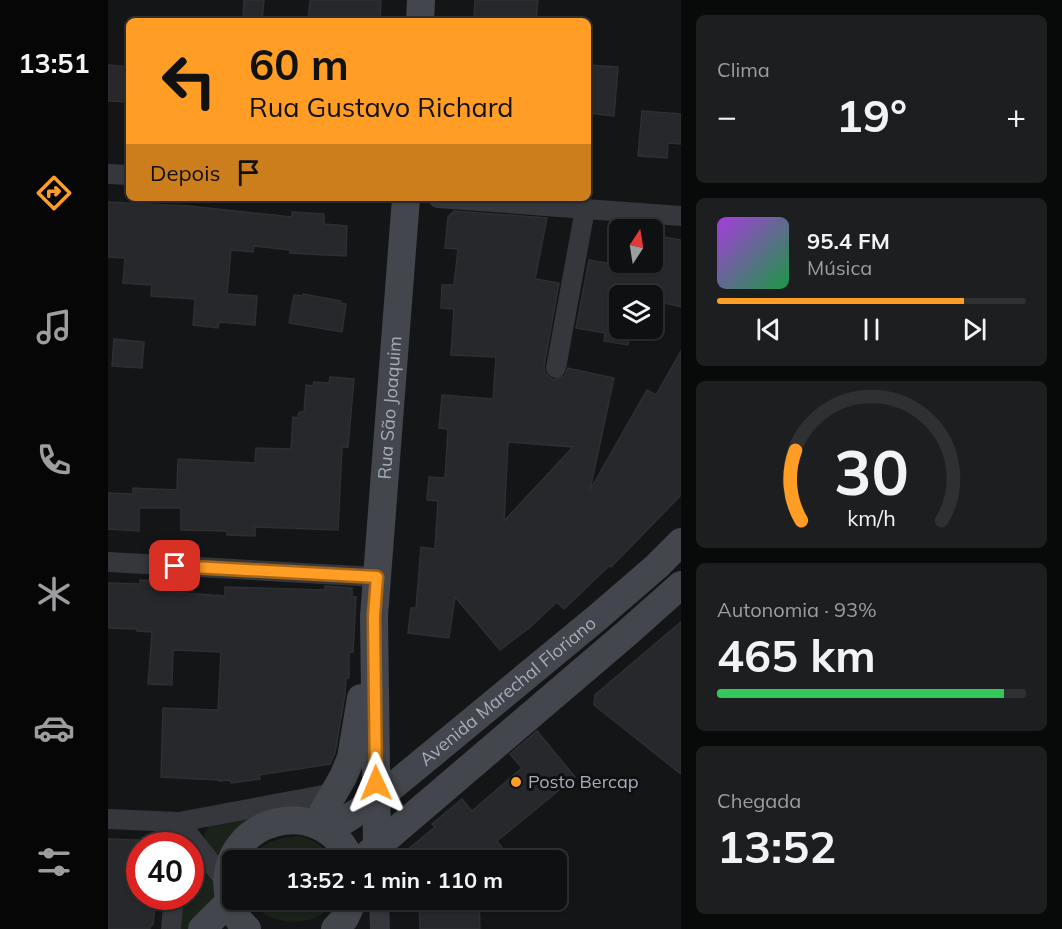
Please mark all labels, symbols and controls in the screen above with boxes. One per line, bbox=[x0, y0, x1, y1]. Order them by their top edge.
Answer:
text: 60 m bbox=[249, 38, 349, 91]
icon: left bbox=[150, 42, 228, 120]
text: 13:51 bbox=[18, 46, 90, 80]
text: Clima bbox=[717, 57, 770, 82]
text: 19° bbox=[836, 87, 907, 143]
text: Rua Gustavo Richard bbox=[249, 90, 514, 124]
text: − bbox=[717, 95, 737, 136]
text: + bbox=[1006, 95, 1026, 136]
icon: arrive bbox=[232, 156, 265, 189]
text: Depois bbox=[150, 159, 220, 187]
icon: directions bbox=[33, 172, 75, 214]
north arrow bbox=[609, 219, 663, 273]
map controls bbox=[609, 219, 663, 339]
text: 95.4 FM bbox=[807, 227, 890, 255]
text: Música bbox=[807, 255, 872, 280]
button: layers bbox=[609, 285, 663, 339]
icon: music bbox=[33, 306, 75, 348]
icon: previous bbox=[752, 313, 785, 346]
icon: pause bbox=[855, 313, 888, 346]
icon: next bbox=[958, 313, 991, 346]
street label: Rua São Joaquim bbox=[373, 335, 406, 480]
text: 30 bbox=[834, 433, 909, 512]
icon: phone bbox=[33, 439, 75, 481]
text: km/h bbox=[847, 505, 896, 532]
pin bbox=[149, 540, 200, 591]
icon: arrive bbox=[158, 549, 191, 582]
icon: climate bbox=[33, 573, 75, 615]
text: Autonomia · 93% bbox=[717, 597, 877, 622]
street label: Avenida Marechal Floriano bbox=[415, 611, 601, 771]
text: 465 km bbox=[717, 627, 876, 683]
icon: car bbox=[33, 707, 75, 749]
position arrow bbox=[344, 751, 408, 815]
place label: Posto Bercap bbox=[528, 770, 639, 793]
marker: Posto Bercap bbox=[509, 775, 523, 789]
text: Chegada bbox=[717, 788, 801, 813]
text: 13:52 bbox=[717, 818, 836, 874]
speed limit sign: 40 bbox=[126, 832, 204, 910]
icon: filters bbox=[33, 841, 75, 883]
text: 13:52 · 1 min · 110 m bbox=[286, 866, 503, 894]

